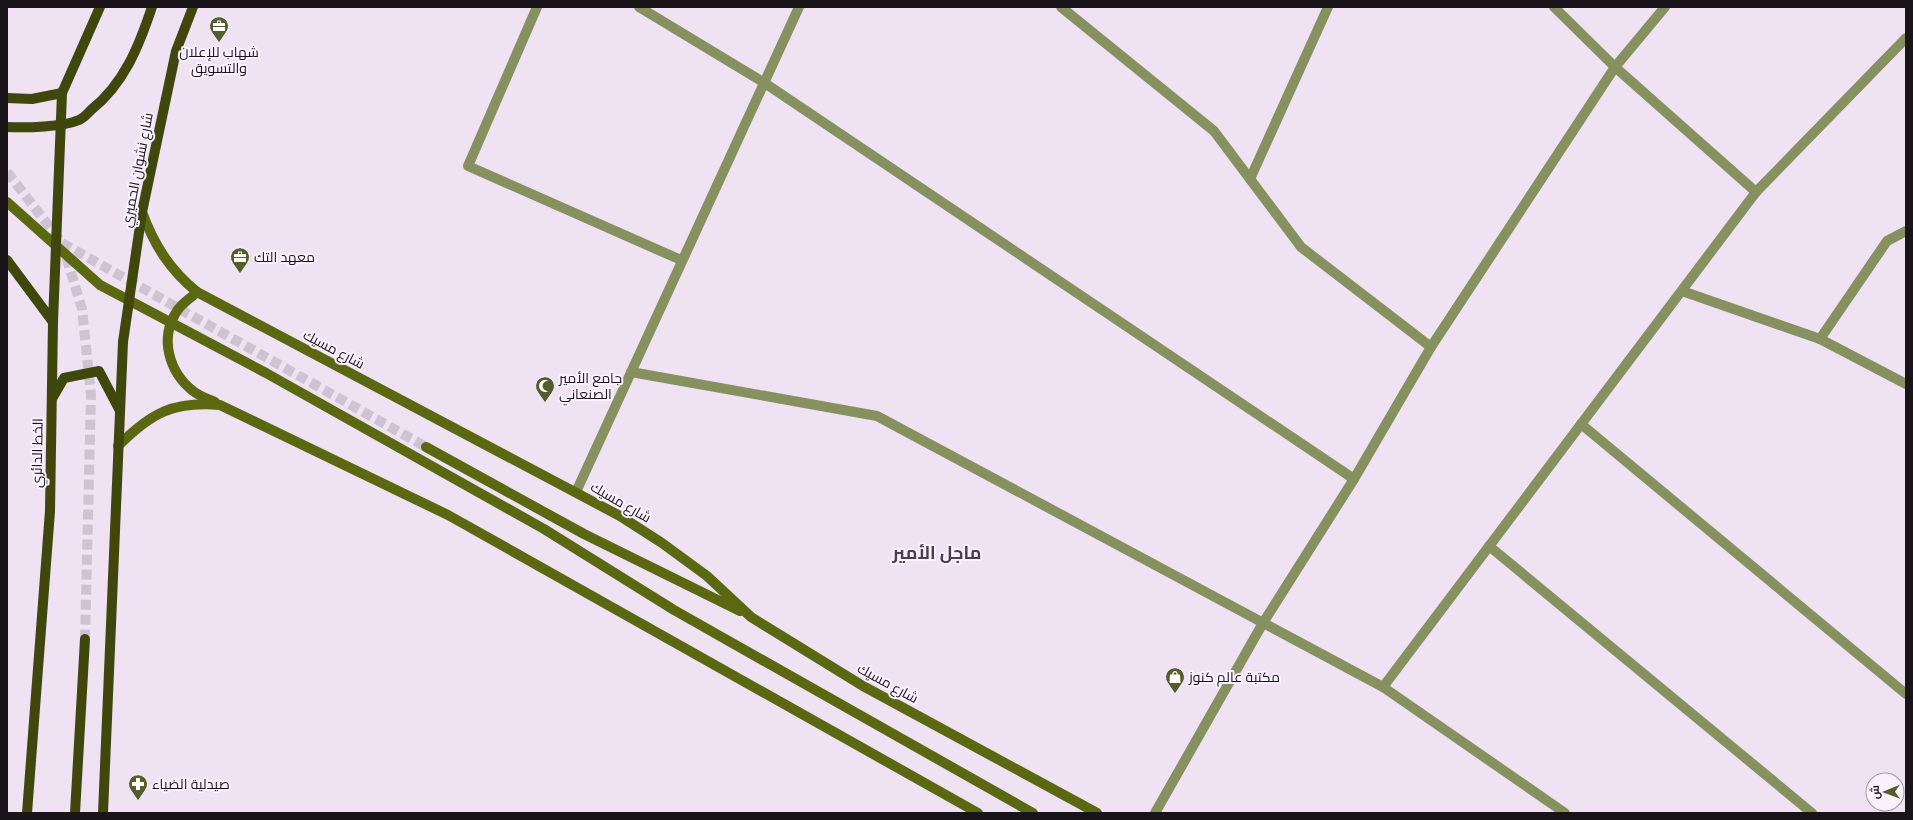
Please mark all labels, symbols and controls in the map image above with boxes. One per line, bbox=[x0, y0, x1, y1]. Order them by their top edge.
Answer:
office icon: شهاب للإعلان والتسويق bbox=[208, 15, 230, 43]
place label: شهاب للإعلان والتسويق bbox=[179, 44, 259, 77]
street label: شارع نشوان الحميري bbox=[118, 111, 160, 230]
office icon: معهد التك bbox=[229, 246, 251, 274]
place label: معهد التك bbox=[254, 249, 315, 265]
street label: شارع مسيك bbox=[300, 326, 367, 373]
place label: جامع الأمير الصنعاني bbox=[558, 370, 622, 406]
mosque icon: جامع الأمير الصنعاني bbox=[534, 375, 556, 403]
street label: الخط الدائري bbox=[28, 418, 50, 488]
street label: شارع مسيك bbox=[588, 478, 654, 527]
district label: ماجل الأمير bbox=[892, 542, 981, 564]
street label: شارع مسيك bbox=[854, 660, 921, 707]
shop icon: مكتبة عالم كنوز bbox=[1164, 666, 1186, 694]
place label: مكتبة عالم كنوز bbox=[1188, 669, 1280, 687]
north arrow bbox=[1865, 772, 1905, 812]
pharmacy icon: صيدلية الضياء bbox=[127, 773, 149, 801]
place label: صيدلية الضياء bbox=[152, 776, 230, 792]
text: ش bbox=[1869, 785, 1882, 799]

